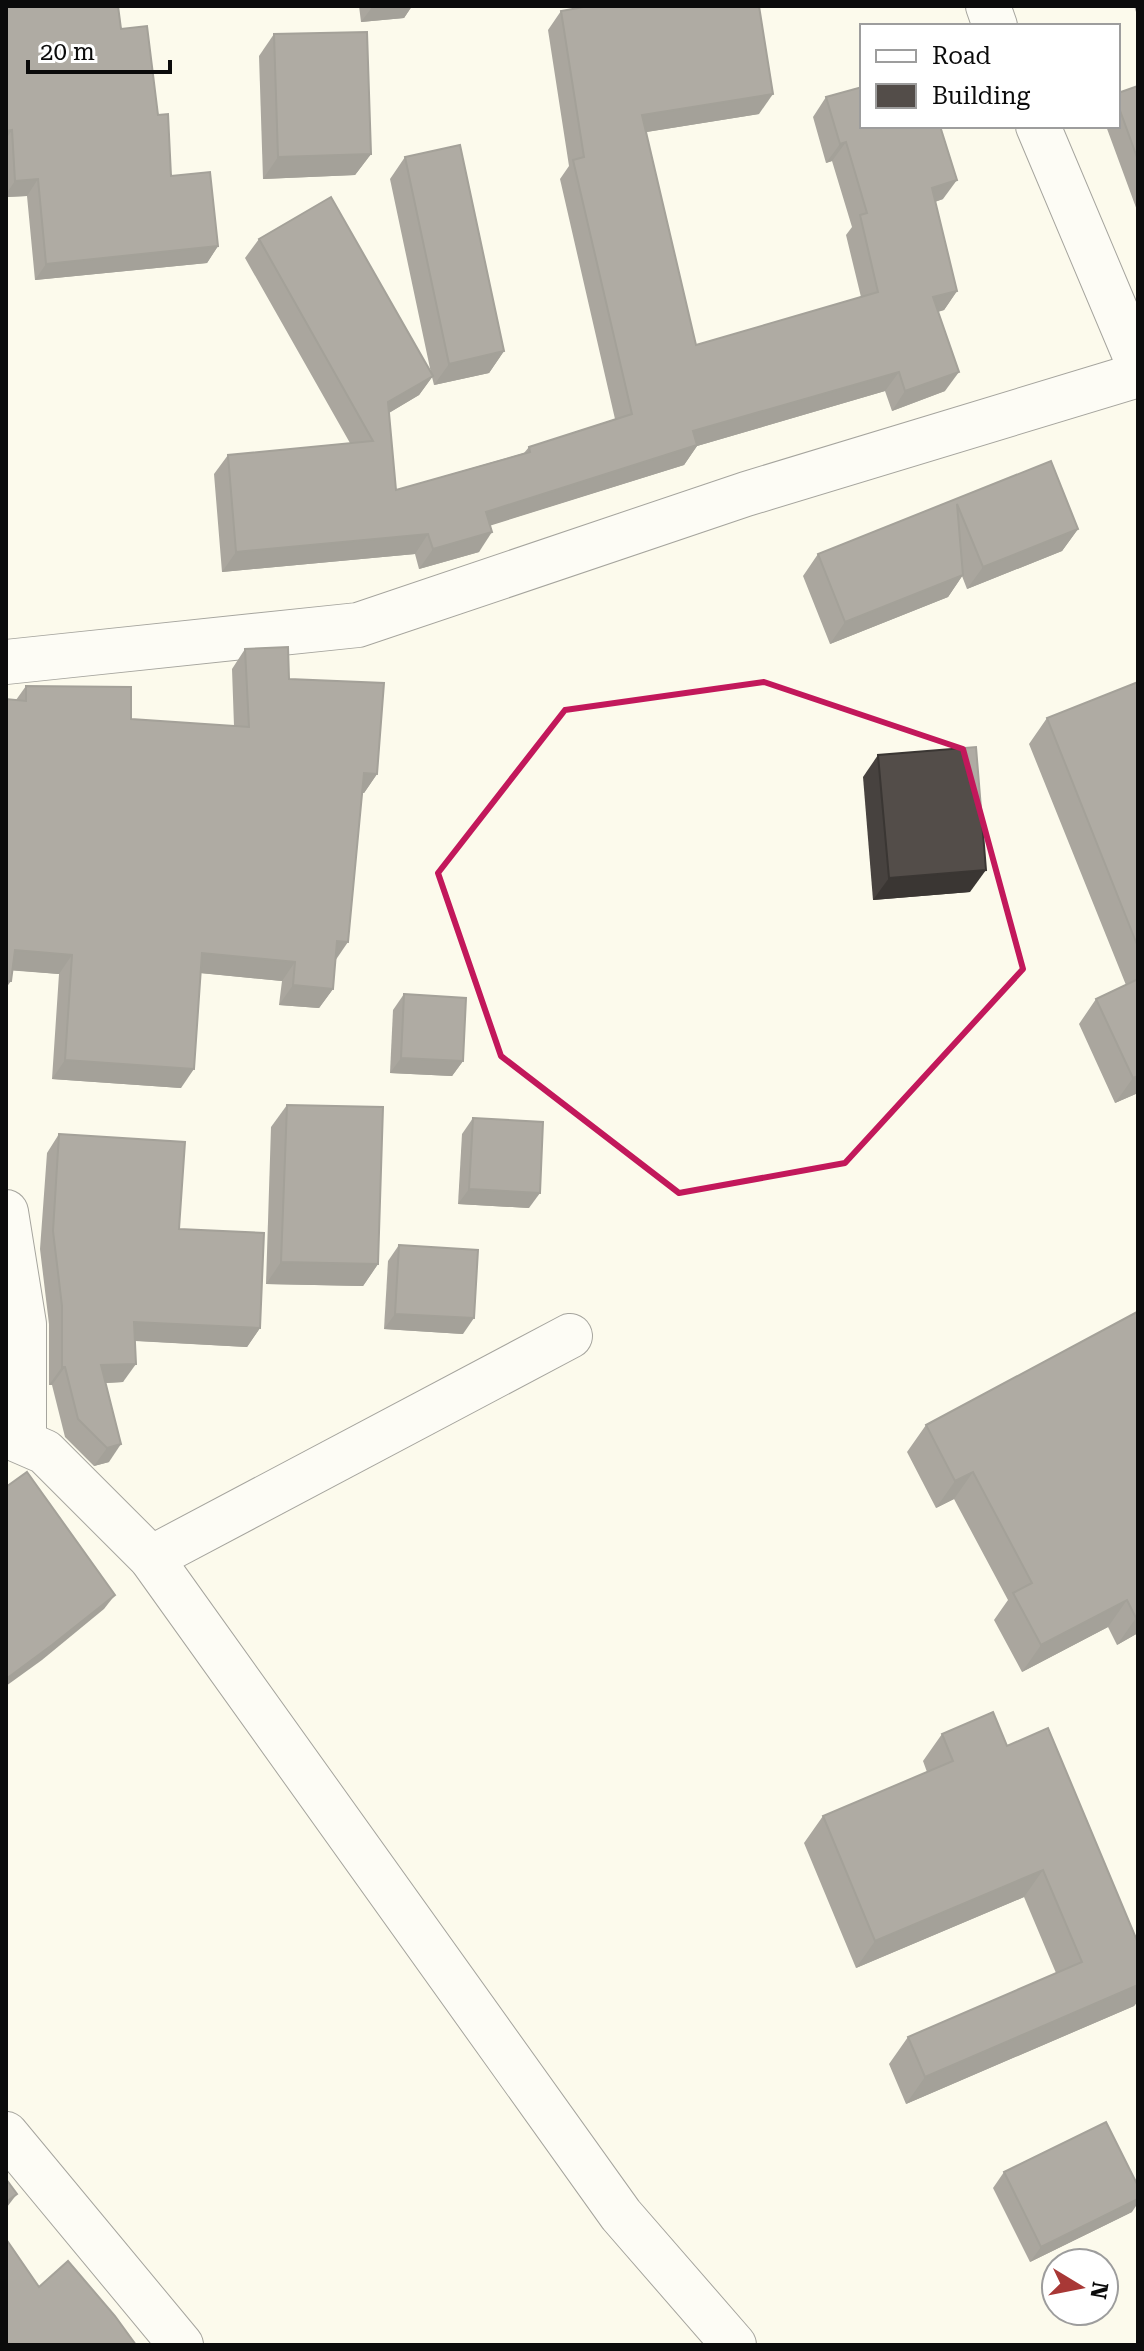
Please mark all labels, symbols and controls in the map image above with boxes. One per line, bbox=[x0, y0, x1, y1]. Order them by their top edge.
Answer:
scale bar bbox=[28, 24, 170, 74]
legend bbox=[860, 24, 1120, 128]
text: 20 m bbox=[40, 38, 95, 66]
text: Road bbox=[932, 42, 991, 70]
text: Building bbox=[932, 82, 1030, 110]
north arrow bbox=[1040, 2247, 1120, 2327]
text: N bbox=[1085, 2280, 1113, 2301]

